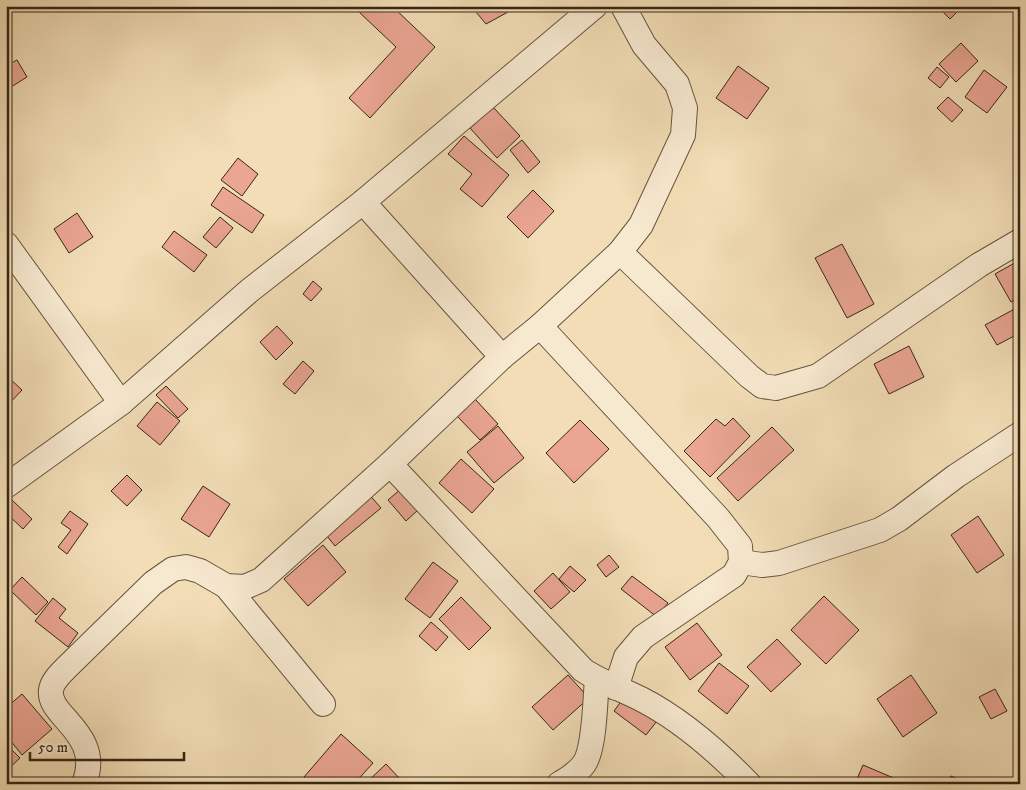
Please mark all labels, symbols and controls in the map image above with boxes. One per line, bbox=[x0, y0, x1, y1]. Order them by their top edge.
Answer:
scale bar bbox=[30, 730, 184, 762]
text: 50 m bbox=[38, 738, 68, 757]

